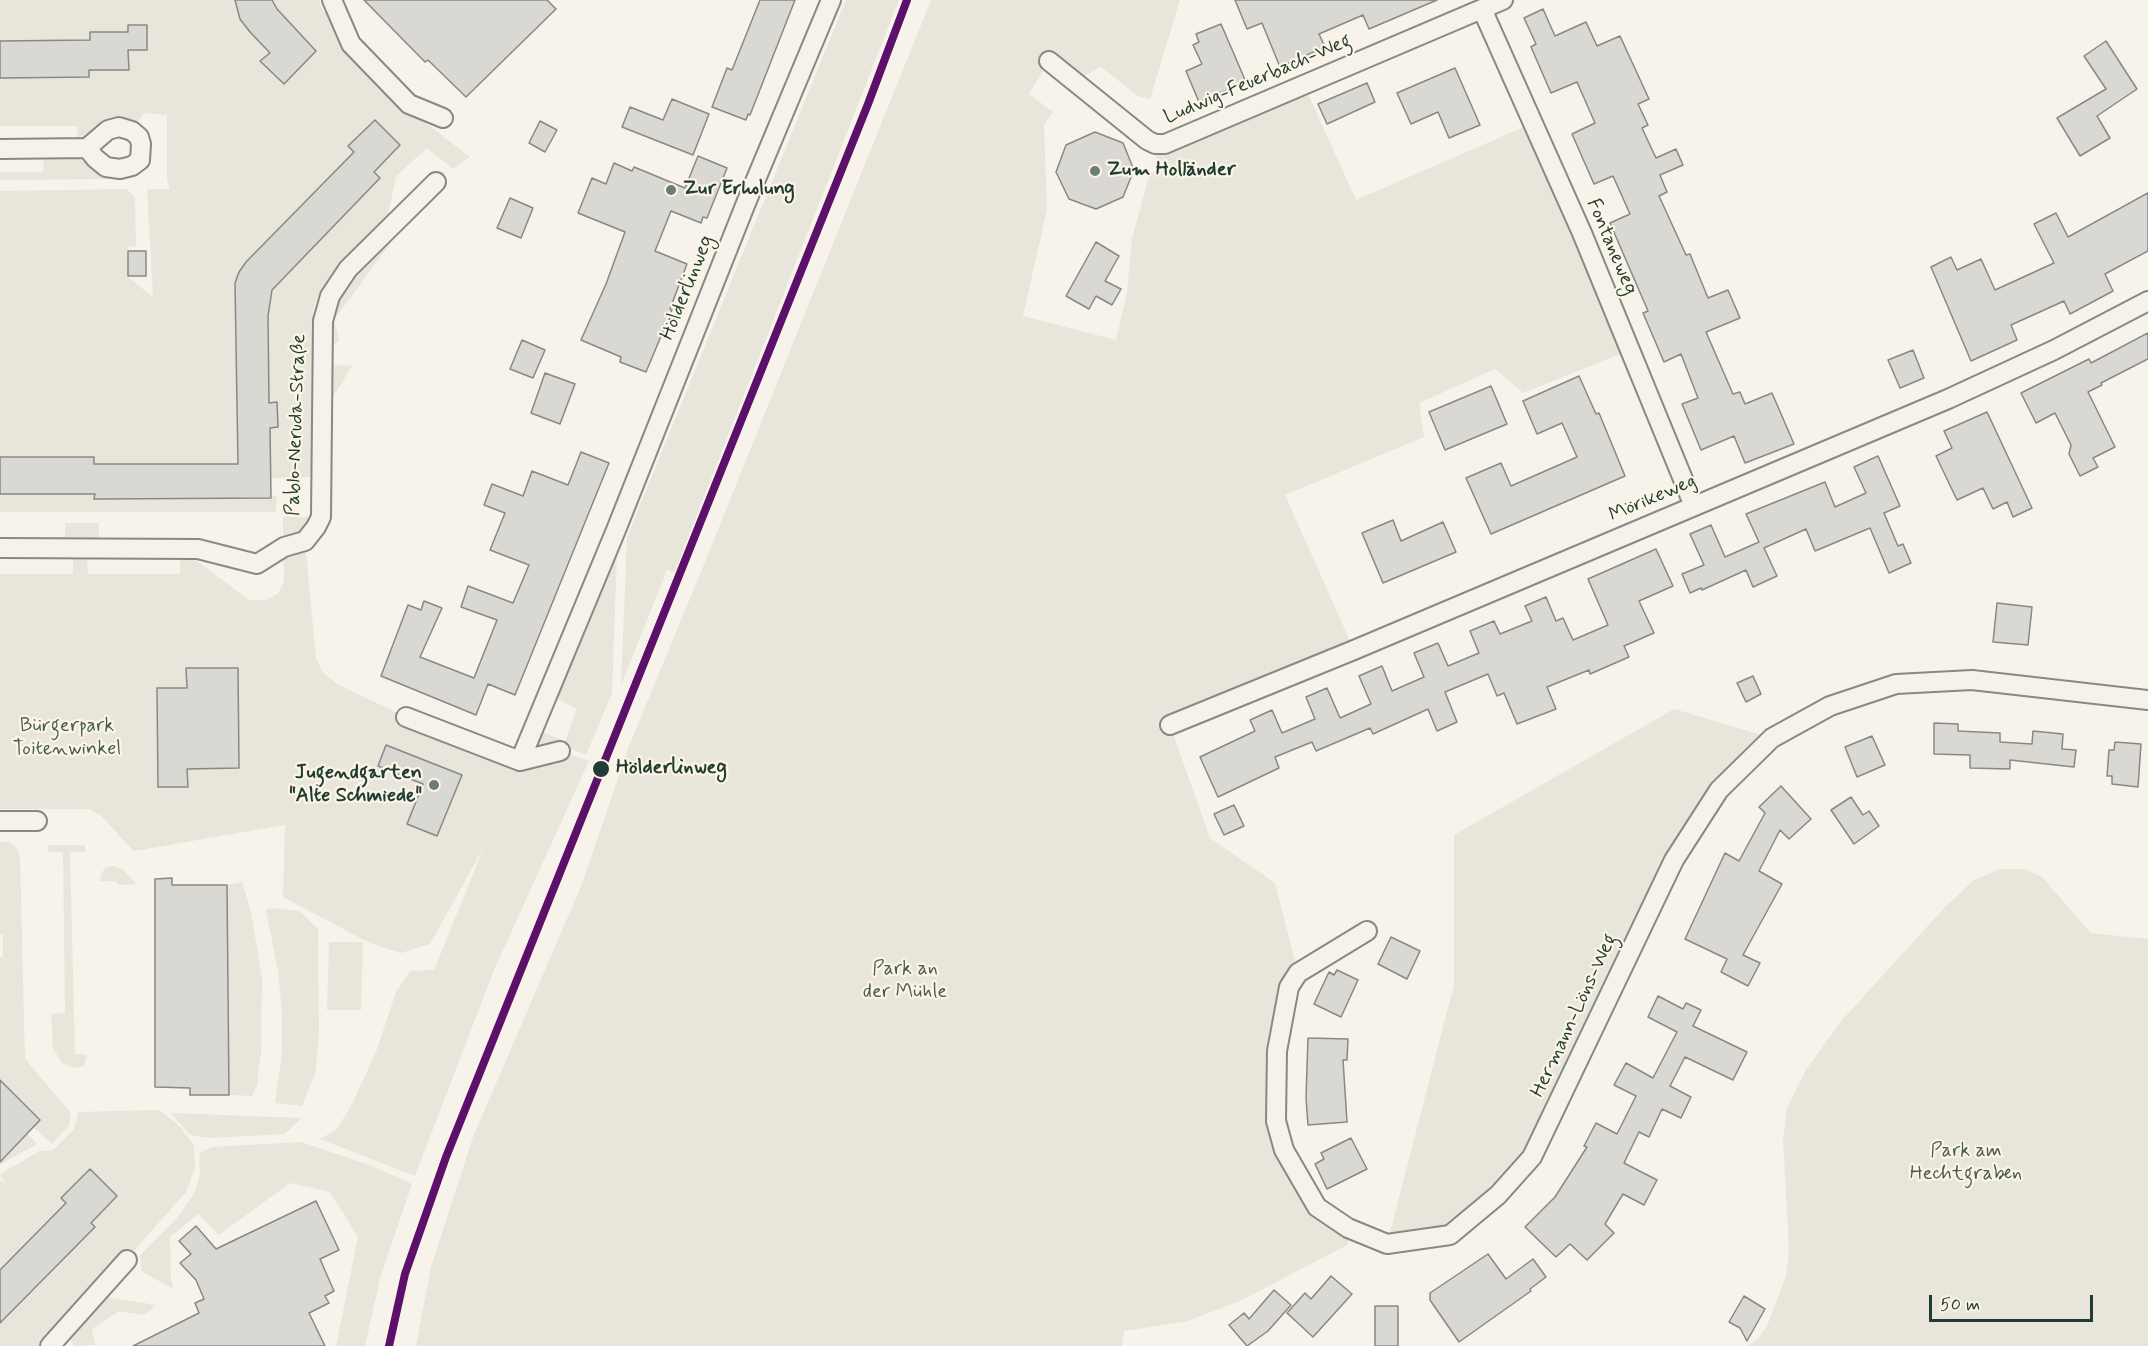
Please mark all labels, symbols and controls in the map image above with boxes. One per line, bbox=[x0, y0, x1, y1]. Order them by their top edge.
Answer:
street label: Ludwig-Feuerbach-Weg bbox=[1161, 30, 1355, 130]
place label: Zum Holländer bbox=[1107, 159, 1236, 183]
marker: Zum Holländer bbox=[1088, 164, 1102, 178]
place label: Zur Erholung bbox=[683, 178, 795, 202]
marker: Zur Erholung bbox=[664, 183, 678, 197]
street label: Fontaneweg bbox=[1580, 196, 1642, 298]
street label: Hölderlinweg bbox=[656, 232, 720, 344]
street label: Pablo-Neruda-Straße bbox=[282, 333, 312, 517]
street label: Mörikeweg bbox=[1606, 470, 1700, 528]
park label: Bürgerpark Toitenwinkel bbox=[13, 715, 121, 762]
place label: Hölderlinweg bbox=[616, 757, 727, 781]
marker: Hölderlinweg bbox=[591, 759, 611, 779]
place label: Jugendgarten "Alte Schmiede" bbox=[289, 762, 422, 809]
marker: Jugendgarten "Alte Schmiede" bbox=[427, 778, 441, 792]
street label: Hermann-Löns-Weg bbox=[1527, 930, 1623, 1102]
park label: Park an der Mühle bbox=[863, 958, 947, 1005]
park label: Park am Hechtgraben bbox=[1910, 1140, 2022, 1187]
scale bar bbox=[1932, 1283, 2096, 1321]
text: 50 m bbox=[1940, 1293, 1980, 1317]

